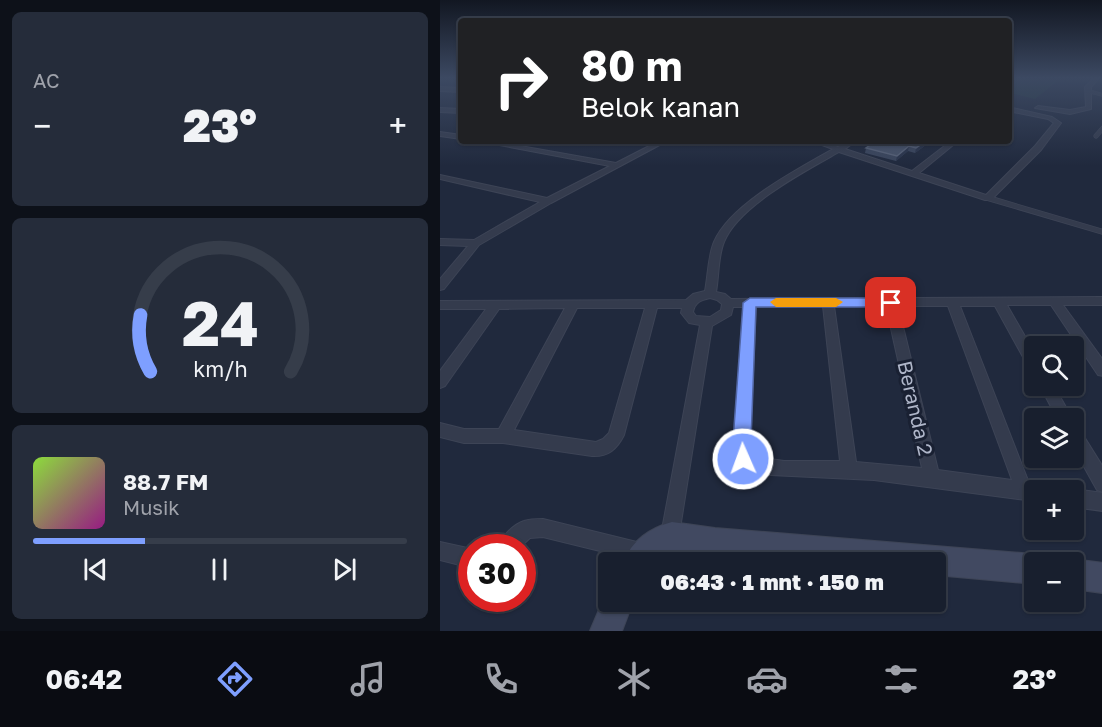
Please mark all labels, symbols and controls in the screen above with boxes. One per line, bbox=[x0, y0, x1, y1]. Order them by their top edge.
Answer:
text: 80 m bbox=[581, 40, 682, 90]
icon: right bbox=[482, 42, 560, 120]
text: AC bbox=[33, 68, 60, 92]
text: Belok kanan bbox=[581, 91, 740, 123]
text: 23° bbox=[183, 98, 257, 152]
text: − bbox=[33, 106, 51, 145]
text: + bbox=[389, 106, 407, 145]
pin bbox=[865, 277, 916, 328]
text: 24 bbox=[181, 286, 259, 361]
icon: arrive bbox=[874, 286, 907, 319]
map controls bbox=[1024, 336, 1084, 612]
button: search bbox=[1024, 336, 1084, 396]
text: km/h bbox=[193, 357, 247, 383]
street label: Beranda 2 bbox=[893, 358, 939, 458]
button: layers bbox=[1024, 408, 1084, 468]
position arrow bbox=[711, 427, 775, 491]
text: 88.7 FM bbox=[123, 468, 208, 495]
button: + bbox=[1024, 480, 1084, 540]
text: Musik bbox=[123, 495, 180, 519]
speed limit sign: 30 bbox=[458, 534, 536, 612]
button: − bbox=[1024, 552, 1084, 612]
icon: previous bbox=[79, 553, 112, 586]
icon: pause bbox=[203, 553, 236, 586]
icon: next bbox=[328, 553, 361, 586]
text: 06:43 · 1 mnt · 150 m bbox=[660, 568, 884, 595]
icon: directions bbox=[214, 658, 256, 700]
icon: music bbox=[347, 658, 389, 700]
icon: phone bbox=[480, 658, 522, 700]
icon: climate bbox=[613, 658, 655, 700]
icon: car bbox=[746, 658, 788, 700]
icon: filters bbox=[880, 658, 922, 700]
text: 06:42 bbox=[46, 663, 122, 695]
text: 23° bbox=[1013, 663, 1056, 695]

